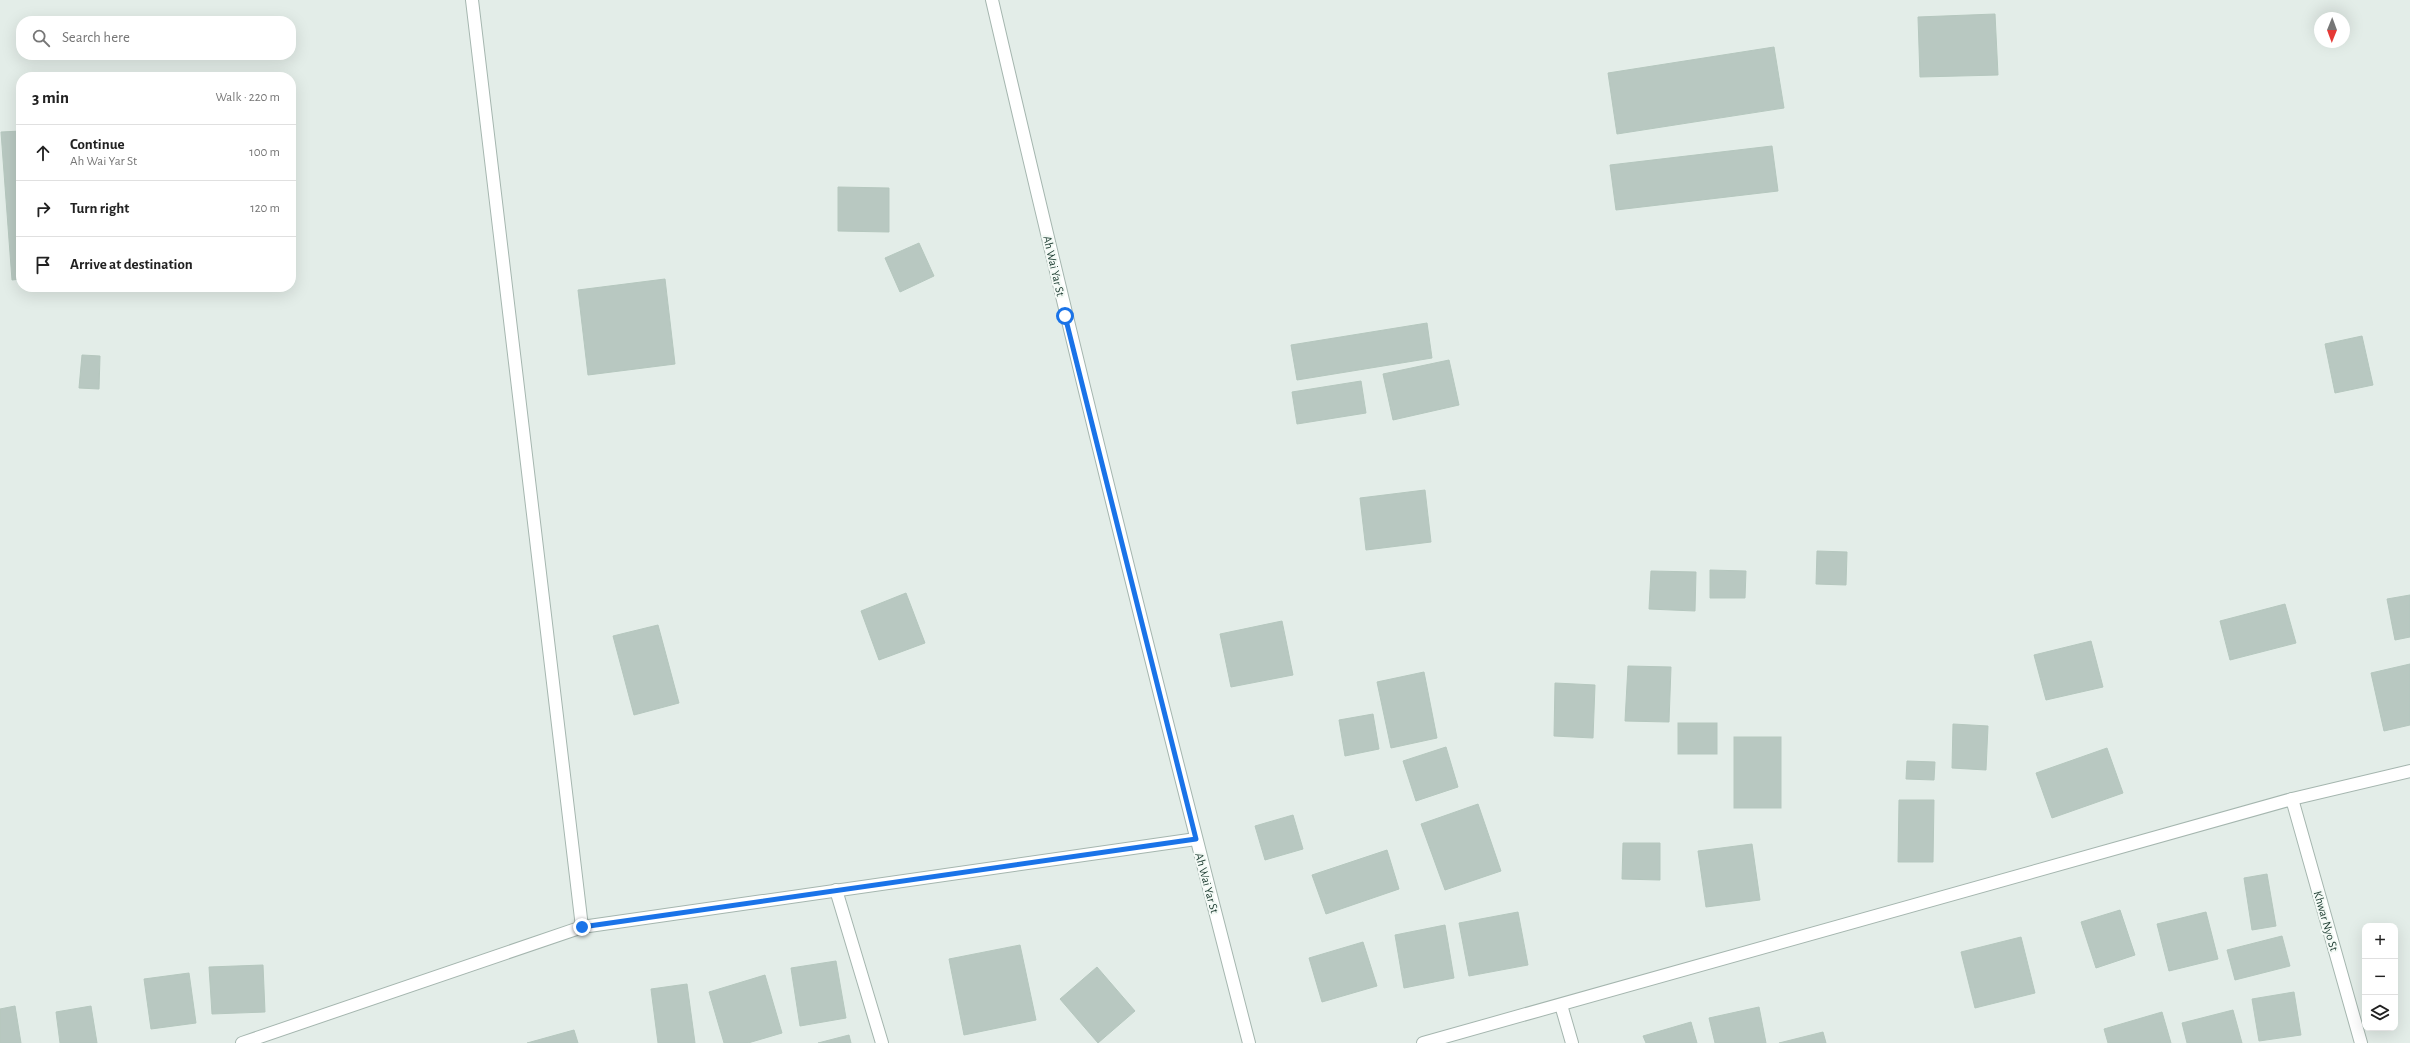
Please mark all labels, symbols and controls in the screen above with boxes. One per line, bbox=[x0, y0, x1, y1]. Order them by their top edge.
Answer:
north arrow bbox=[2314, 12, 2350, 48]
search box bbox=[16, 16, 296, 60]
icon: search bbox=[30, 27, 52, 49]
text: Search here bbox=[62, 30, 130, 45]
text: 3 min bbox=[32, 89, 69, 106]
text: Walk · 220 m bbox=[215, 91, 280, 104]
text: Continue bbox=[70, 137, 125, 152]
icon: ahead bbox=[32, 142, 54, 164]
text: 100 m bbox=[249, 146, 280, 159]
text: Ah Wai Yar St bbox=[70, 155, 137, 168]
icon: right bbox=[32, 198, 54, 220]
text: Turn right bbox=[70, 201, 129, 216]
text: 120 m bbox=[250, 202, 280, 215]
street label: Ah Wai Yar St bbox=[1041, 234, 1067, 298]
icon: arrive bbox=[32, 254, 54, 276]
text: Arrive at destination bbox=[70, 257, 193, 272]
route start bbox=[1056, 307, 1074, 325]
street label: Ah Wai Yar St bbox=[1193, 852, 1221, 915]
street label: Khwar Nyo St bbox=[2311, 890, 2340, 953]
route end bbox=[573, 918, 591, 936]
map controls bbox=[2362, 923, 2398, 1031]
button: + bbox=[2362, 923, 2398, 959]
button: − bbox=[2362, 959, 2398, 995]
button: layers bbox=[2362, 995, 2398, 1031]

